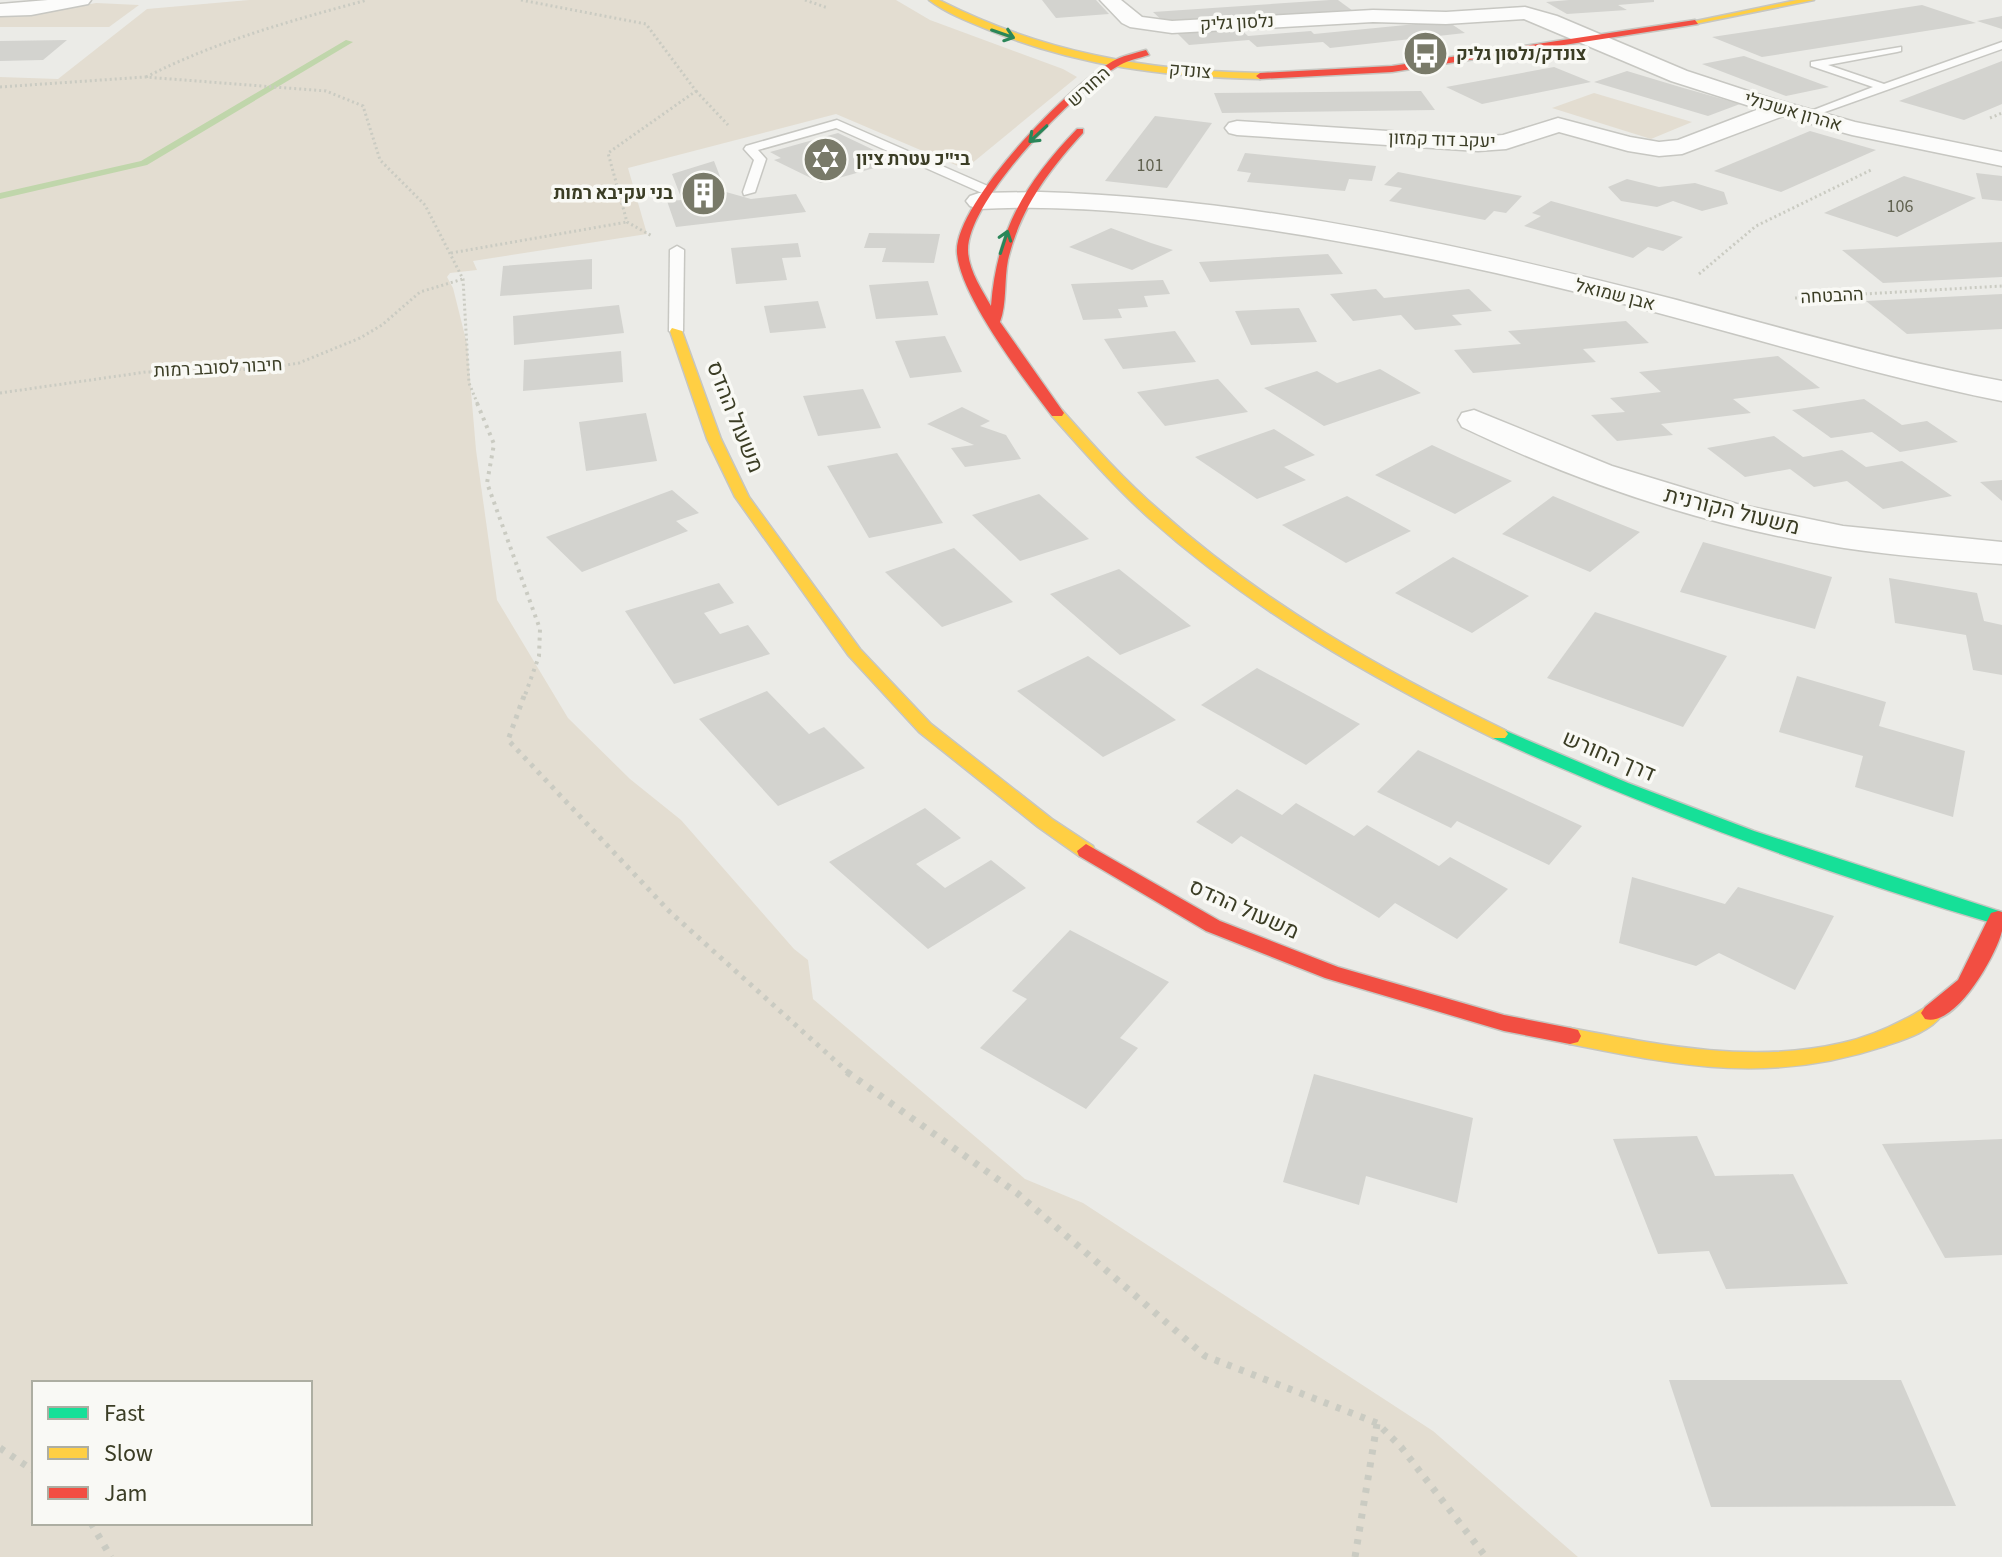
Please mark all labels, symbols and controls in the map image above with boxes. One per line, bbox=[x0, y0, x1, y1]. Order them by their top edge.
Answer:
street label: נלסון גליק bbox=[1199, 9, 1275, 37]
one-way arrow bbox=[990, 28, 1015, 42]
bus stop icon: צונדק/נלסון גליק bbox=[1401, 30, 1449, 78]
place label: צונדק/נלסון גליק bbox=[1456, 42, 1587, 67]
street label: צונדק bbox=[1168, 57, 1212, 85]
street label: החורש bbox=[1062, 61, 1116, 113]
street label: אהרון אשכולי bbox=[1741, 86, 1845, 138]
one-way arrow bbox=[1028, 125, 1048, 144]
street label: יעקב דוד קמזון bbox=[1388, 126, 1496, 154]
synagogue icon: בי"כ עטרת ציון bbox=[801, 135, 849, 183]
place label: בי"כ עטרת ציון bbox=[856, 147, 970, 172]
house number: 101 bbox=[1137, 153, 1163, 178]
building icon: בני עקיבא רמות bbox=[680, 169, 728, 217]
place label: בני עקיבא רמות bbox=[554, 181, 673, 206]
house number: 106 bbox=[1887, 194, 1913, 219]
one-way arrow bbox=[998, 230, 1013, 255]
street label: אבן שמואל bbox=[1572, 273, 1658, 317]
street label: ההבטחה bbox=[1800, 282, 1864, 310]
street label: חיבור לסובב רמות bbox=[153, 352, 283, 384]
street label: משעול ההדס bbox=[698, 356, 772, 478]
street label: משעול הקורנית bbox=[1661, 479, 1803, 543]
street label: דרך החורש bbox=[1557, 722, 1661, 790]
street label: משעול ההדס bbox=[1184, 870, 1304, 948]
legend bbox=[32, 1381, 312, 1525]
text: Fast bbox=[104, 1396, 145, 1431]
text: Slow bbox=[104, 1436, 153, 1471]
text: Jam bbox=[104, 1476, 148, 1511]

